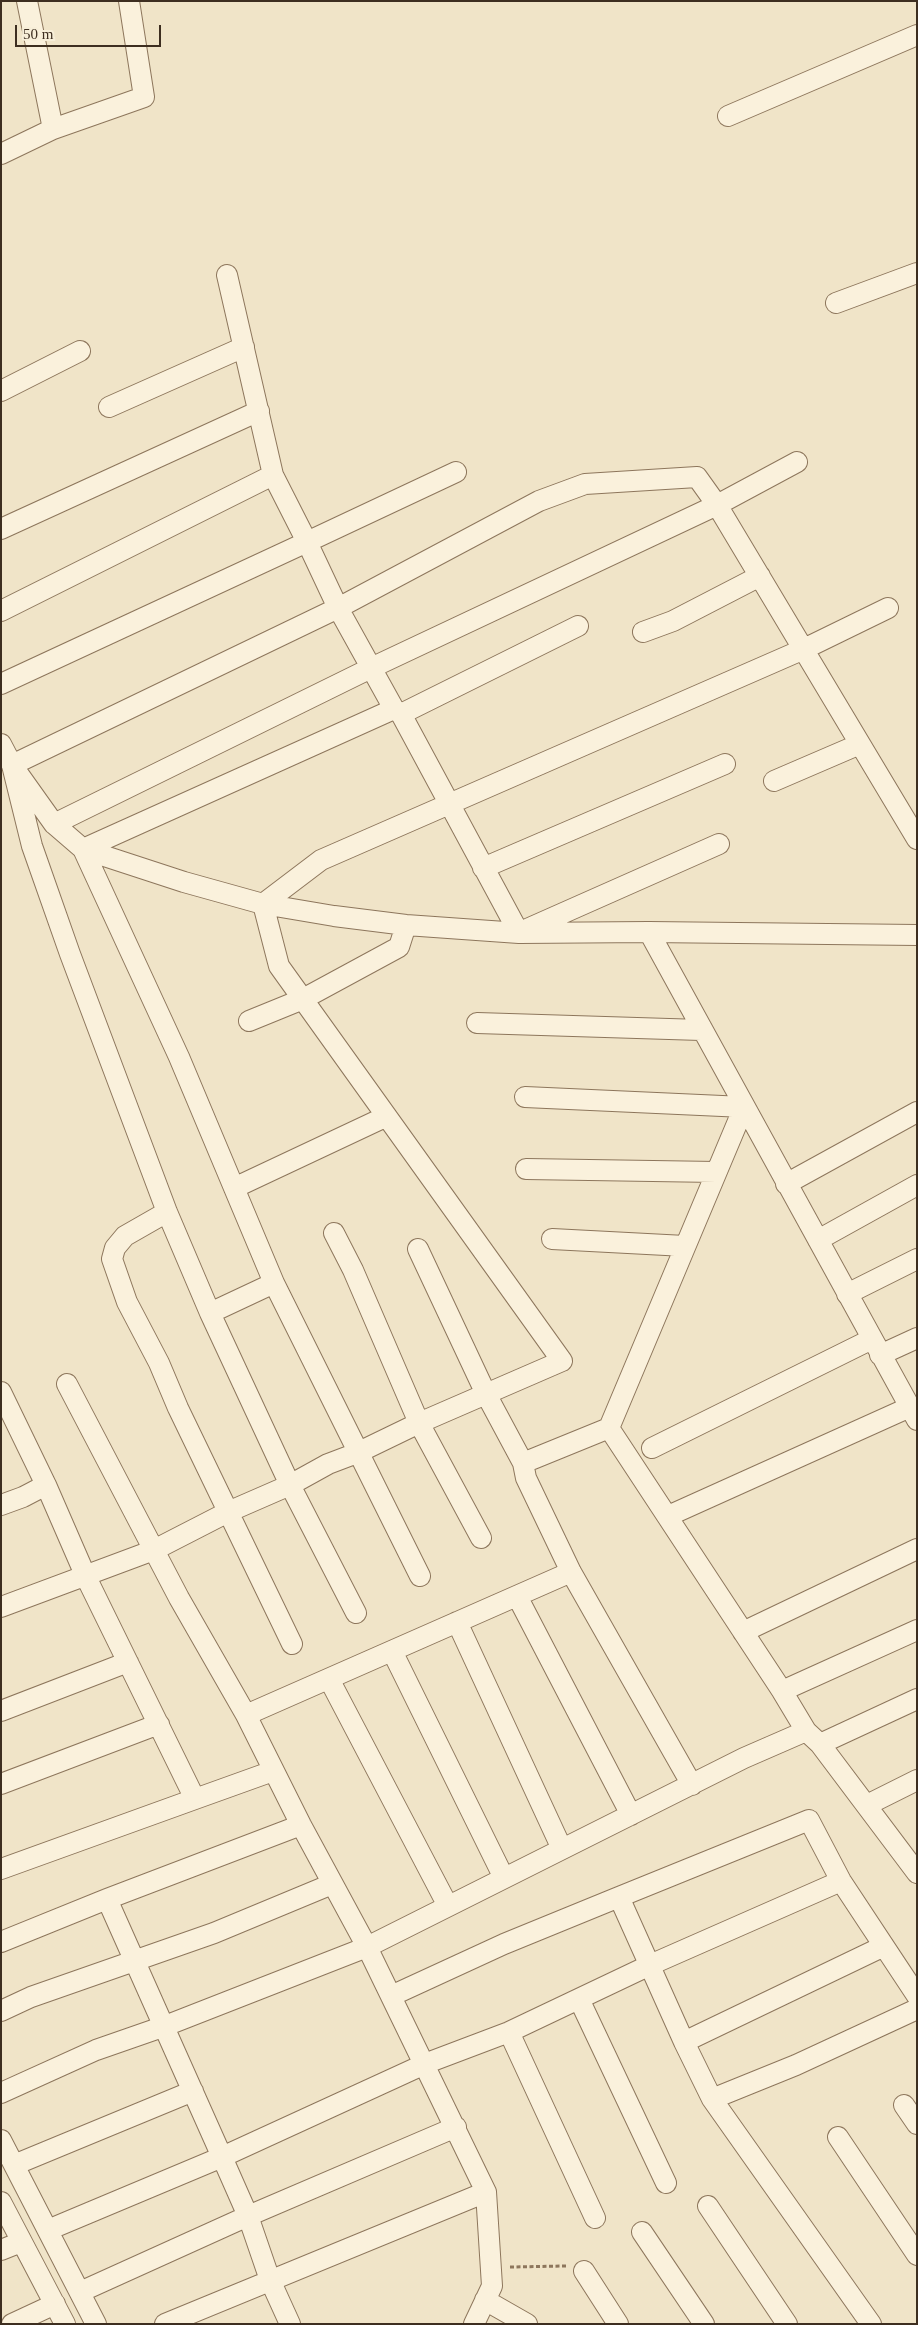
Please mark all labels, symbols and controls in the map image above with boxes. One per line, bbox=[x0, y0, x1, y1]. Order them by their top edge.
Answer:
scale bar bbox=[18, 15, 164, 47]
text: 50 m bbox=[23, 26, 53, 42]

